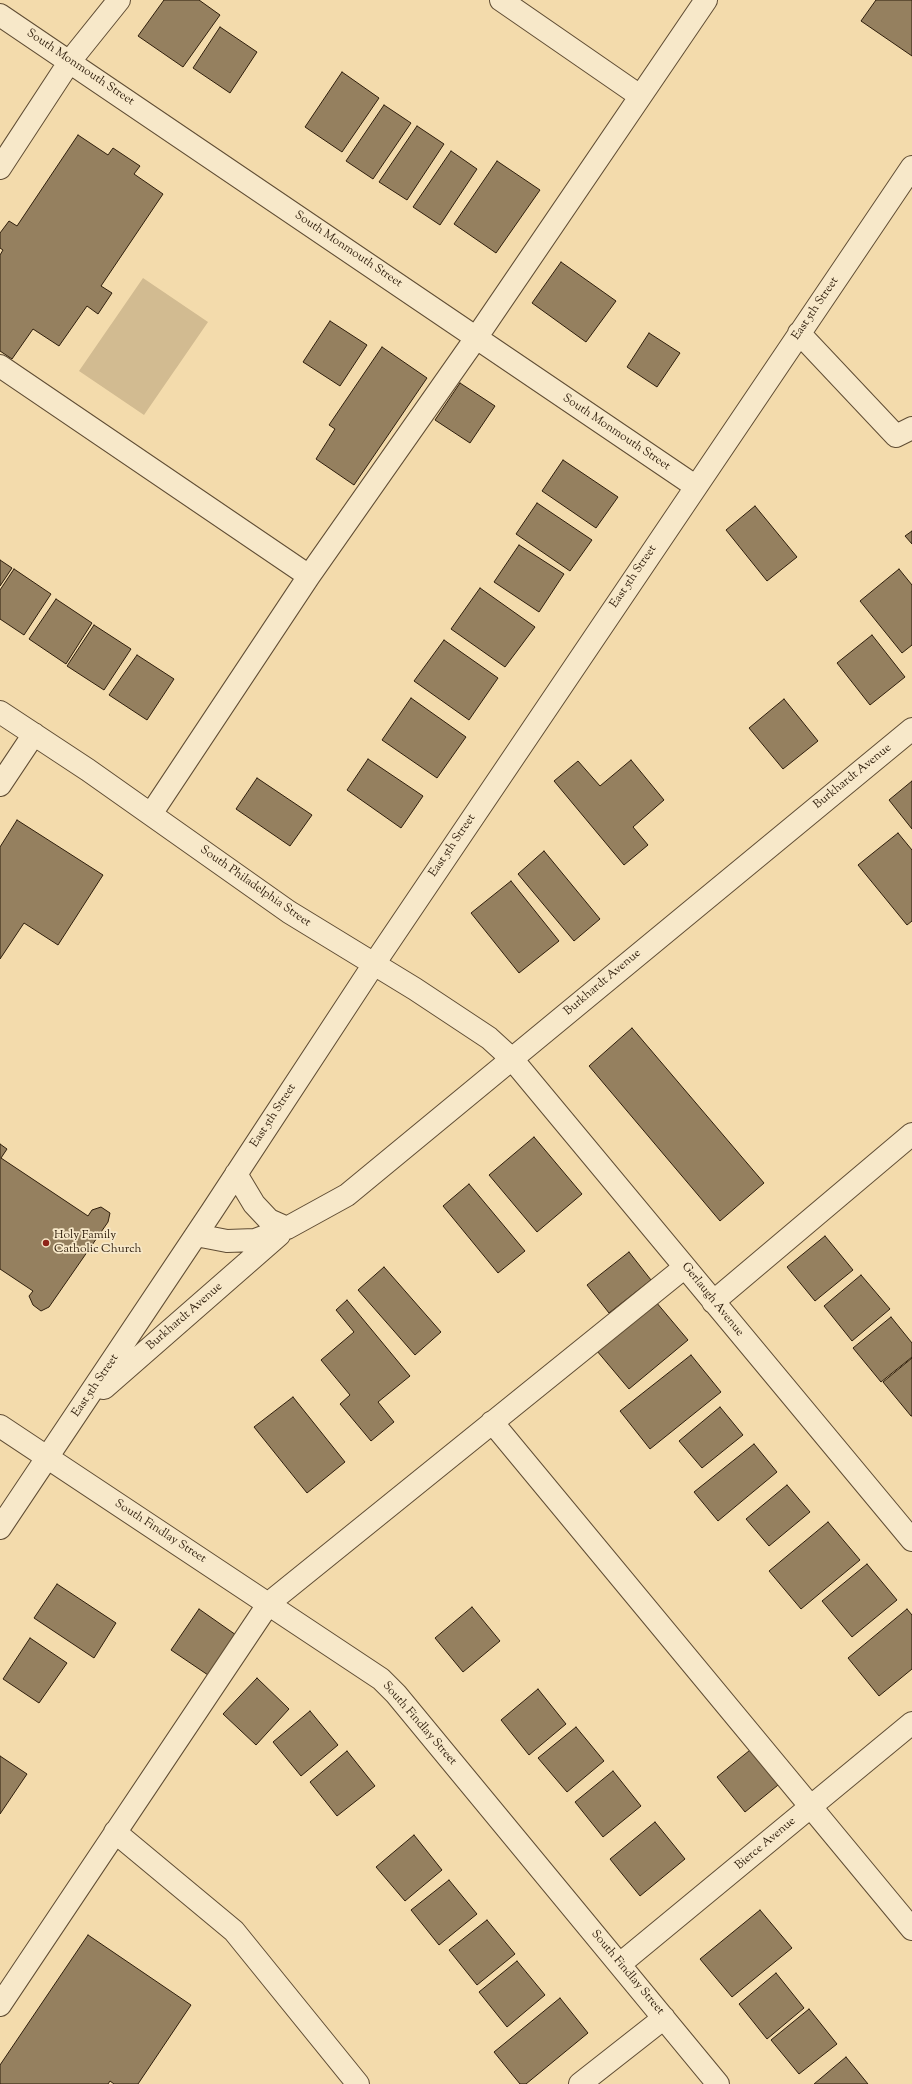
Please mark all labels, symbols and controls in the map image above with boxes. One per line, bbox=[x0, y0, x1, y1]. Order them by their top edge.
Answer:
street label: South Monmouth Street bbox=[23, 27, 137, 109]
street label: South Monmouth Street bbox=[291, 209, 405, 291]
street label: East 5th Street bbox=[790, 275, 842, 343]
street label: South Monmouth Street bbox=[559, 392, 673, 474]
street label: East 5th Street bbox=[608, 543, 660, 611]
street label: Burkhardt Avenue bbox=[811, 741, 895, 813]
street label: East 5th Street bbox=[427, 812, 479, 880]
street label: South Philadelphia Street bbox=[197, 843, 313, 931]
street label: Burkhardt Avenue bbox=[562, 947, 644, 1019]
street label: East 5th Street bbox=[248, 1081, 300, 1151]
place label: Holy Family Catholic Church bbox=[54, 1229, 142, 1257]
marker: Holy Family Catholic Church bbox=[41, 1238, 51, 1248]
street label: Gerlaugh Avenue bbox=[678, 1260, 746, 1340]
street label: Burkhardt Avenue bbox=[144, 1280, 226, 1354]
street label: East 5th Street bbox=[70, 1352, 122, 1420]
street label: South Findlay Street bbox=[112, 1497, 208, 1567]
street label: South Findlay Street bbox=[379, 1679, 459, 1769]
street label: Bierce Avenue bbox=[733, 1814, 799, 1874]
street label: South Findlay Street bbox=[587, 1928, 667, 2018]

